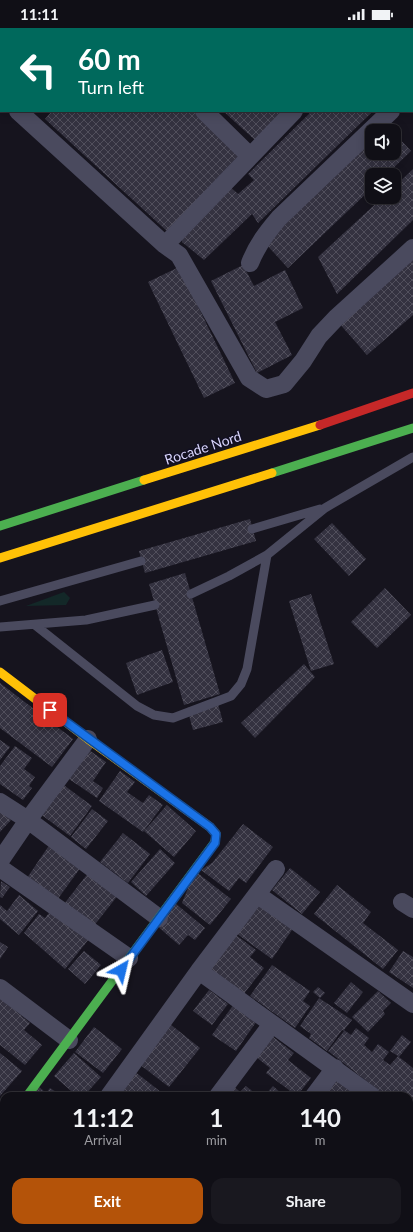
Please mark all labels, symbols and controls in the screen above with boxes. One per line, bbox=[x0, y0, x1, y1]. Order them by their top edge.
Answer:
text: 11:11 bbox=[20, 5, 59, 23]
text: 60 m bbox=[78, 42, 141, 76]
icon: left bbox=[12, 44, 64, 96]
text: Turn left bbox=[78, 76, 144, 98]
map controls bbox=[365, 124, 401, 204]
button: sound bbox=[365, 124, 401, 160]
button: layers bbox=[365, 168, 401, 204]
street label: Rocade Nord bbox=[162, 427, 243, 468]
pin bbox=[33, 693, 67, 727]
icon: arrive bbox=[39, 699, 61, 721]
position arrow bbox=[100, 949, 142, 991]
text: 11:12 bbox=[72, 1103, 134, 1132]
text: 1 bbox=[210, 1103, 224, 1132]
text: 140 bbox=[299, 1103, 341, 1132]
text: Arrival bbox=[84, 1132, 122, 1148]
text: min bbox=[206, 1132, 227, 1148]
text: m bbox=[315, 1132, 325, 1148]
button: Exit bbox=[12, 1178, 203, 1224]
button: Share bbox=[211, 1178, 401, 1224]

